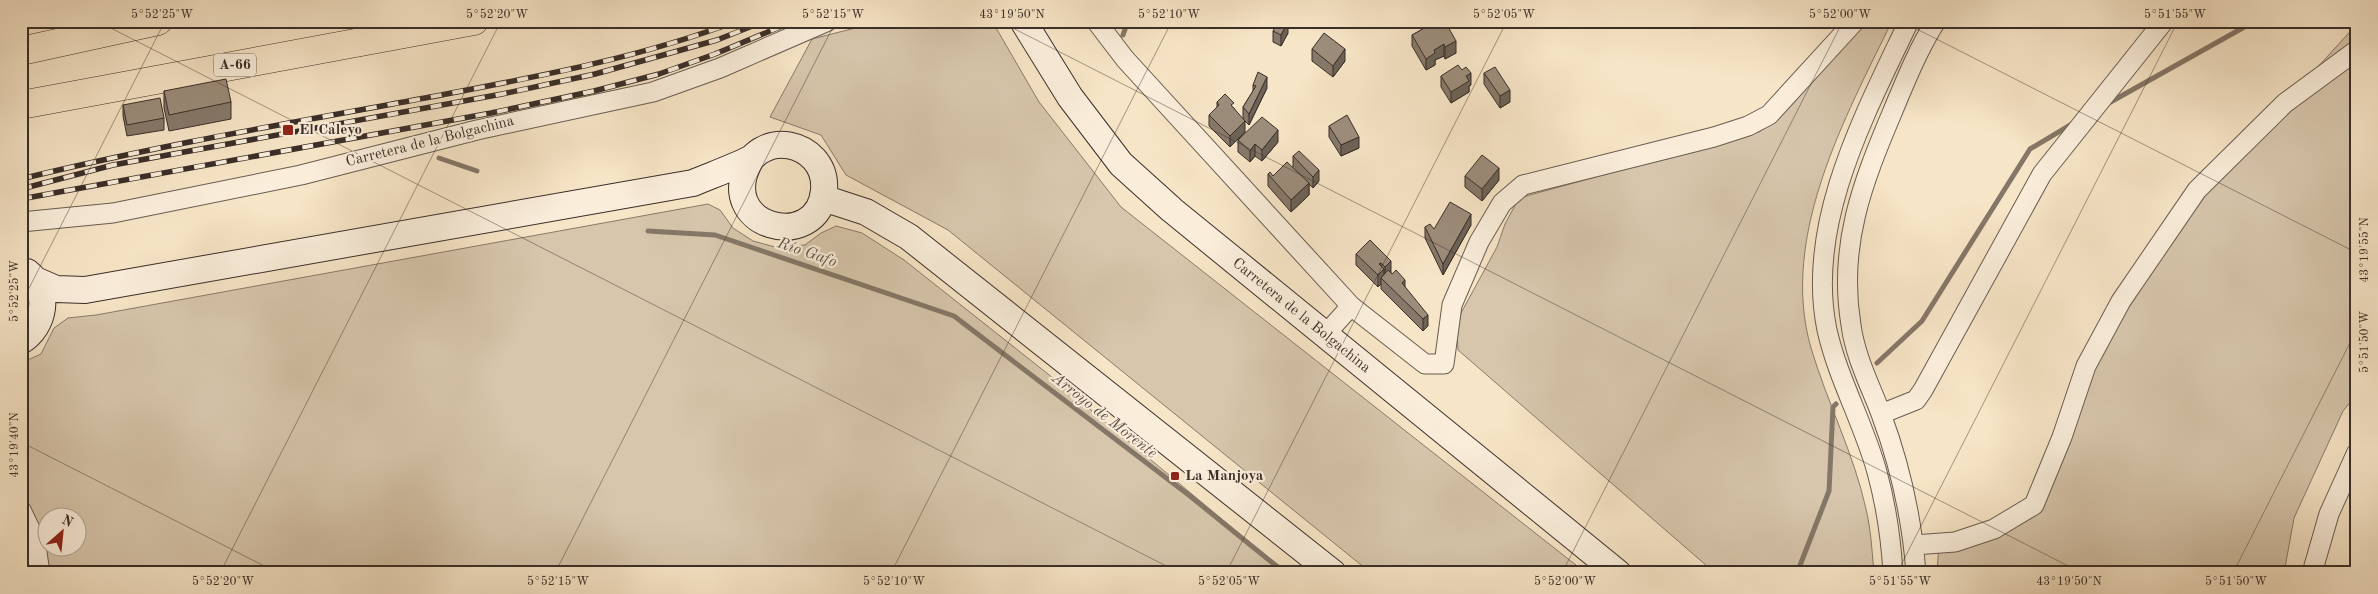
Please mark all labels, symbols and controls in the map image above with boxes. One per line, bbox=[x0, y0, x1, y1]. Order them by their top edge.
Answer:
text: 5°52'25"W bbox=[131, 8, 193, 21]
text: 5°52'20"W bbox=[466, 8, 528, 21]
text: 5°52'15"W bbox=[802, 8, 864, 21]
text: 43°19'50"N bbox=[979, 8, 1045, 21]
text: 5°52'10"W bbox=[1138, 8, 1200, 21]
text: 5°52'05"W bbox=[1473, 8, 1535, 21]
text: 5°52'00"W bbox=[1809, 8, 1871, 21]
text: 5°51'55"W bbox=[2144, 8, 2206, 21]
road number: A-66 bbox=[214, 54, 256, 76]
street label: Carretera de la Bolgachina bbox=[344, 114, 516, 170]
marker: El Caleyo bbox=[281, 123, 295, 137]
place label: El Caleyo bbox=[299, 123, 362, 138]
text: 43°19'55"N bbox=[2358, 217, 2371, 283]
water label: Río Gafo bbox=[774, 235, 839, 271]
street label: Carretera de la Bolgachina bbox=[1229, 256, 1373, 377]
text: 5°52'25"W bbox=[8, 260, 21, 322]
text: 5°51'50"W bbox=[2358, 311, 2371, 373]
water label: Arroyo de Morente bbox=[1048, 370, 1160, 462]
text: 43°19'40"N bbox=[9, 412, 21, 478]
place label: La Manjoya bbox=[1185, 469, 1264, 484]
marker: La Manjoya bbox=[1169, 470, 1181, 482]
north arrow bbox=[38, 506, 88, 556]
text: N bbox=[60, 513, 76, 530]
text: 5°52'20"W bbox=[192, 575, 254, 588]
text: 5°52'15"W bbox=[527, 575, 589, 588]
text: 5°52'10"W bbox=[863, 575, 925, 588]
text: 5°52'05"W bbox=[1198, 575, 1260, 588]
text: 5°52'00"W bbox=[1534, 575, 1596, 588]
text: 5°51'55"W bbox=[1869, 575, 1931, 588]
text: 43°19'50"N bbox=[2036, 575, 2102, 588]
text: 5°51'50"W bbox=[2205, 575, 2267, 588]

